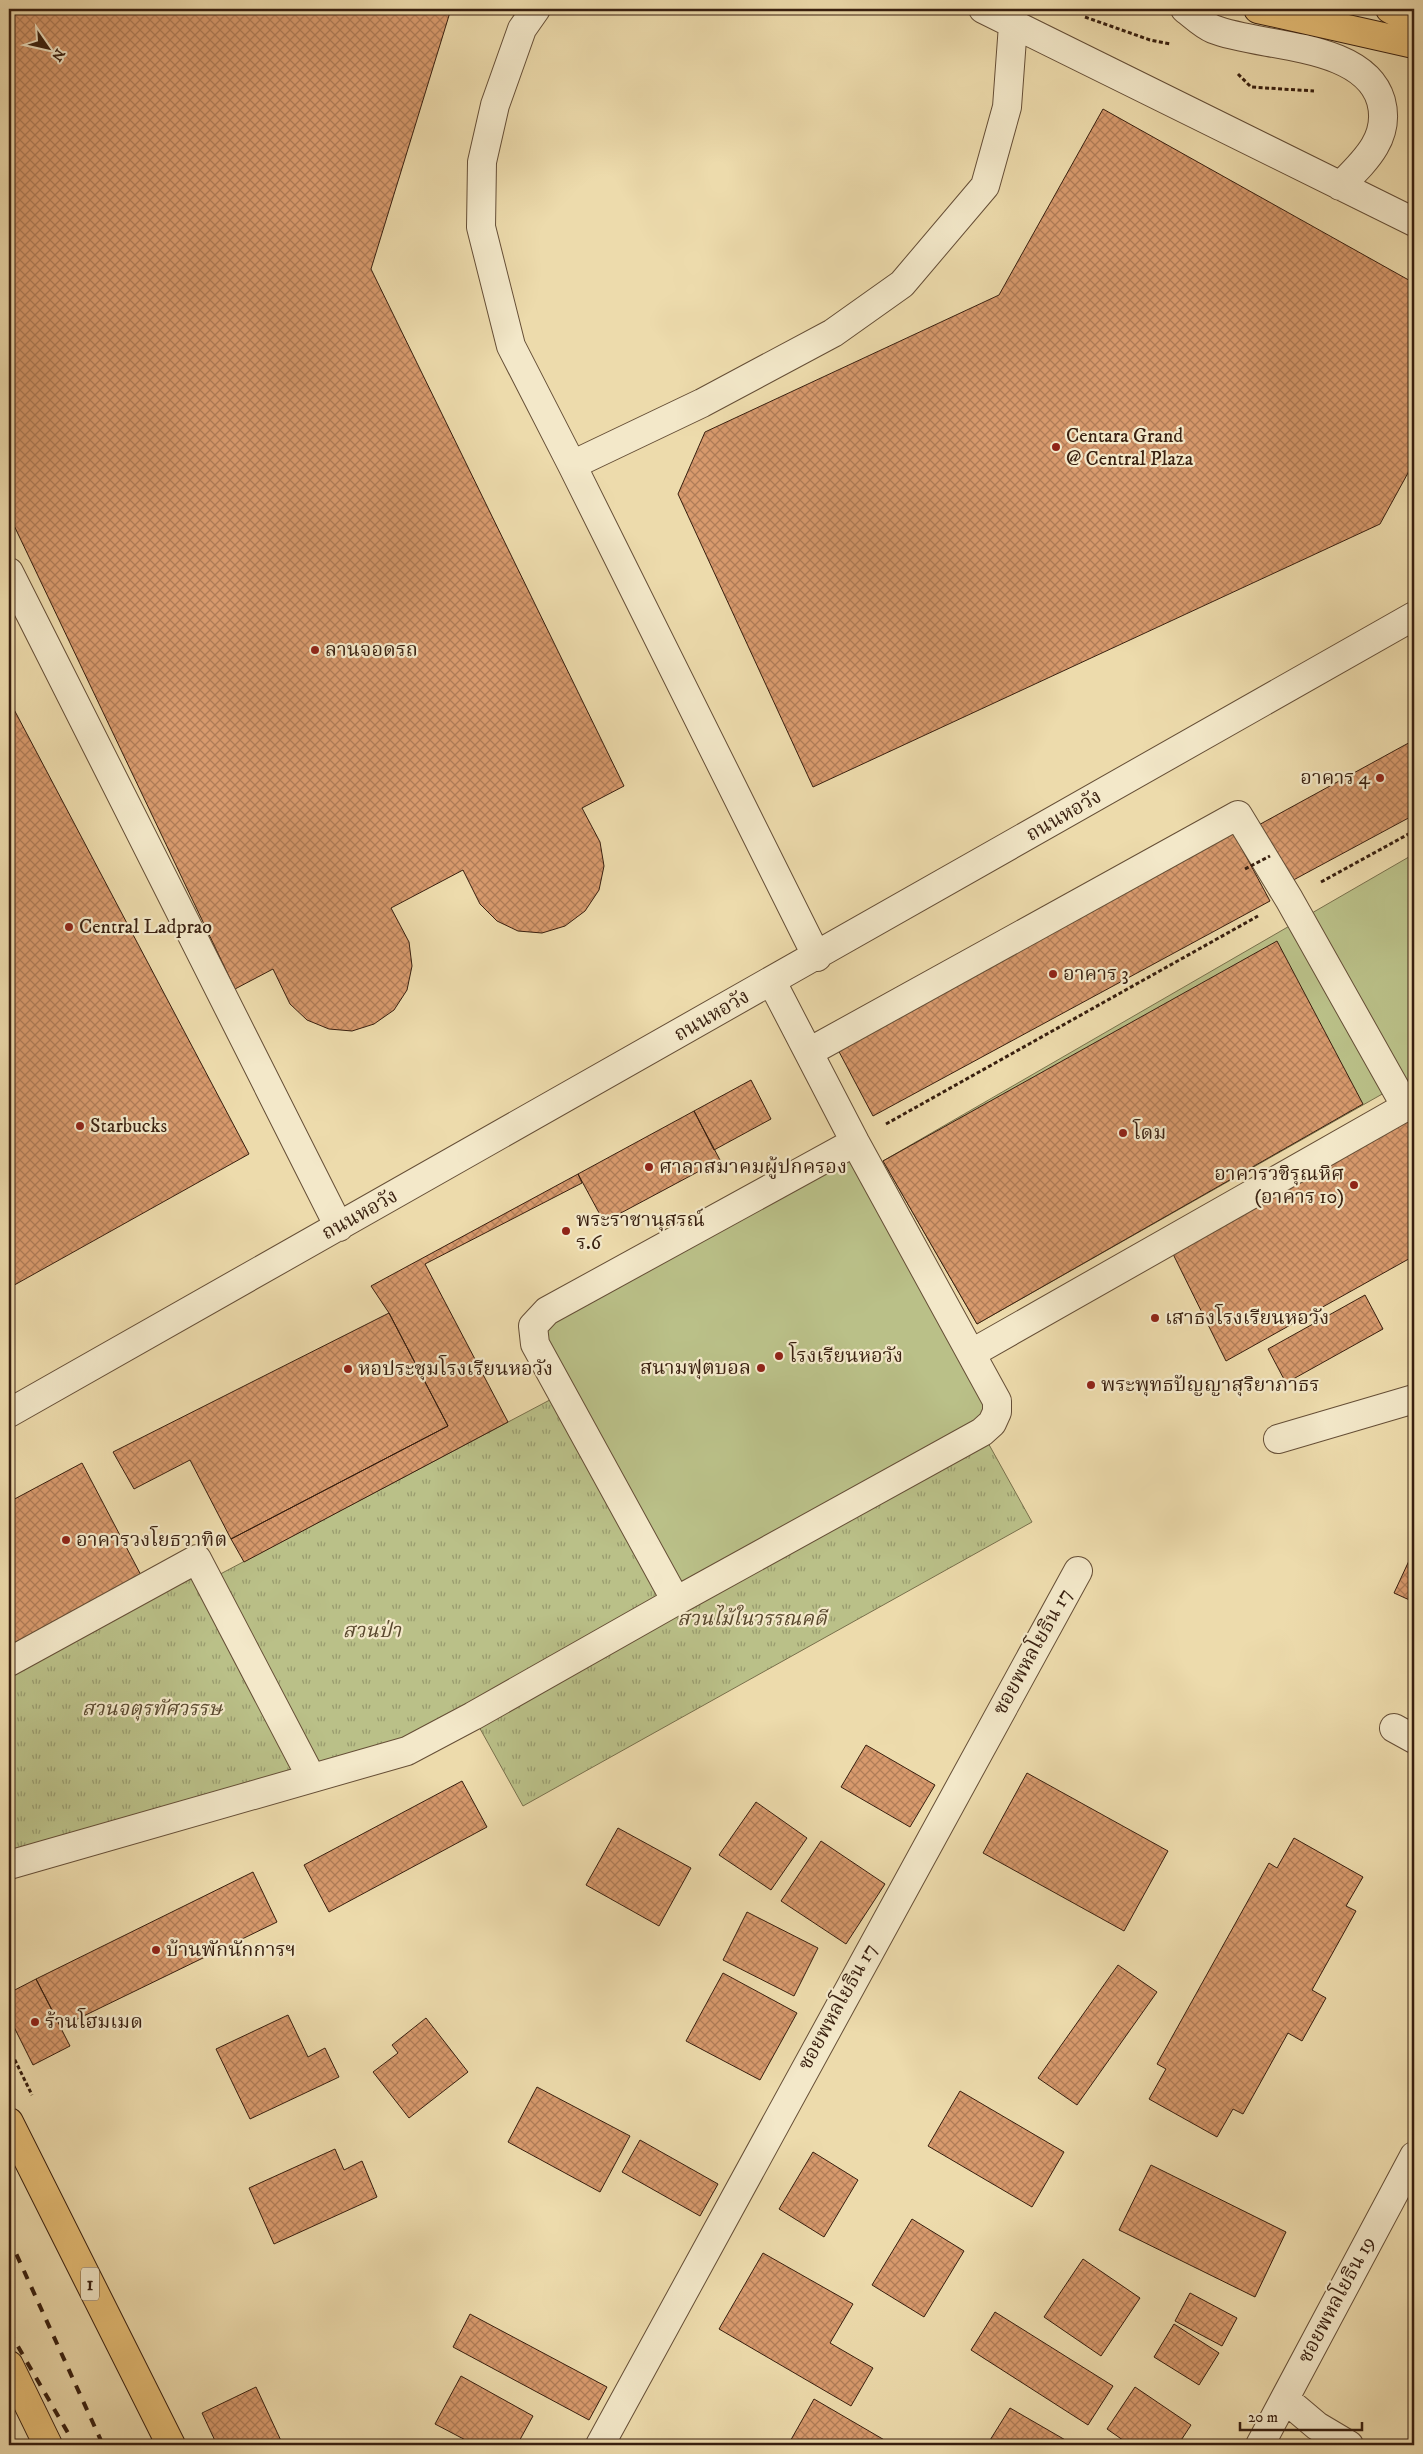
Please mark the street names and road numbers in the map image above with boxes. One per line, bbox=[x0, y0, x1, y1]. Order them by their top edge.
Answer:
street label: ถนนหอวัง bbox=[1022, 784, 1106, 848]
street label: ถนนหอวัง bbox=[670, 984, 754, 1048]
street label: ถนนหอวัง bbox=[318, 1184, 402, 1246]
street label: ซอยพหลโยธิน 17 bbox=[985, 1583, 1078, 1720]
street label: ซอยพหลโยธิน 17 bbox=[790, 1938, 883, 2075]
street label: ซอยพหลโยธิน 19 bbox=[1290, 2231, 1381, 2368]
road number: 1 bbox=[81, 2268, 99, 2300]

